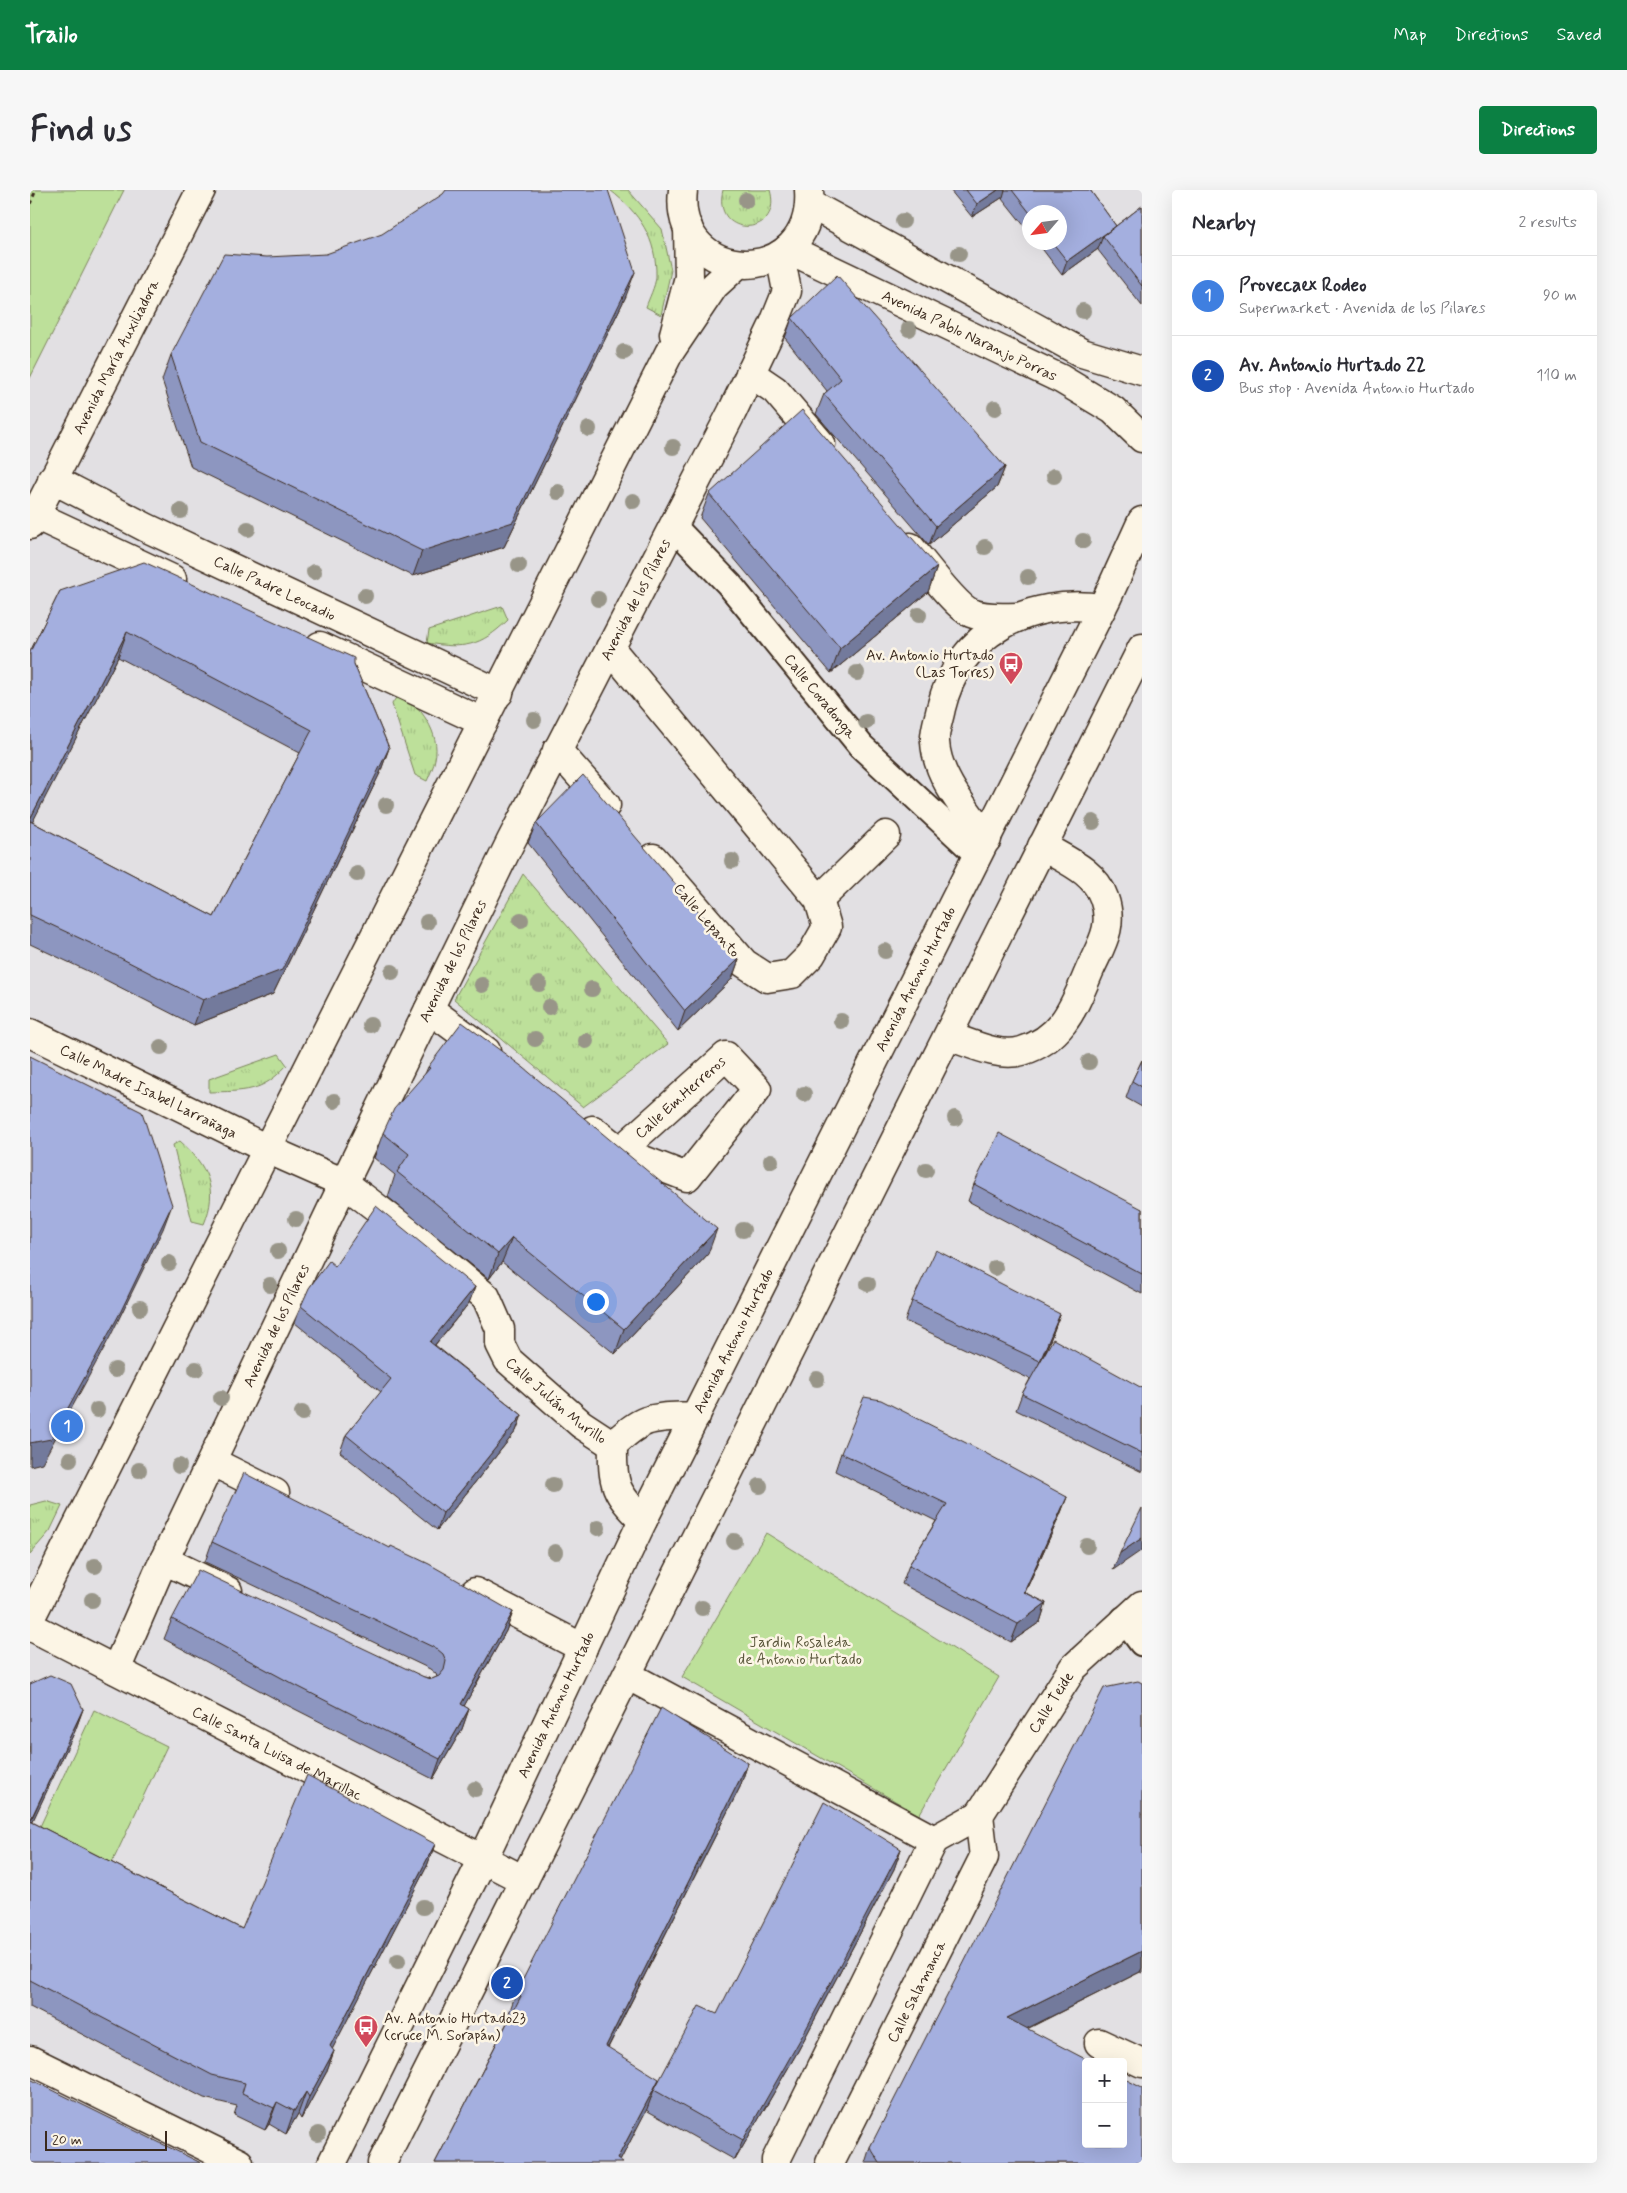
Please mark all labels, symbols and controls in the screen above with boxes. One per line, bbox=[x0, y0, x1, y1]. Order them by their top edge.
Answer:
text: Trailo bbox=[25, 20, 78, 51]
text: Map bbox=[1394, 23, 1427, 47]
text: Directions bbox=[1455, 23, 1529, 47]
text: Saved bbox=[1557, 23, 1602, 47]
button: Directions bbox=[1479, 106, 1597, 154]
text: Find us bbox=[30, 107, 132, 153]
north arrow bbox=[1022, 205, 1067, 250]
text: Nearby bbox=[1192, 209, 1256, 237]
text: 2 results bbox=[1519, 212, 1577, 233]
text: Provecaex Rodeo bbox=[1239, 273, 1367, 298]
street label: Avenida María Auxiliadora bbox=[69, 276, 165, 438]
text: 1 bbox=[1204, 285, 1212, 306]
text: 90 m bbox=[1543, 285, 1577, 306]
street label: Avenida Pablo Naranjo Porras bbox=[878, 286, 1060, 387]
text: Supermarket · Avenida de los Pilares bbox=[1239, 298, 1486, 319]
text: Av. Antonio Hurtado 22 bbox=[1239, 353, 1426, 378]
text: 2 bbox=[1204, 365, 1212, 386]
text: 110 m bbox=[1536, 365, 1577, 386]
text: Bus stop · Avenida Antonio Hurtado bbox=[1239, 378, 1474, 399]
street label: Avenida de los Pilares bbox=[597, 535, 676, 664]
street label: Calle Padre Leocadio bbox=[210, 552, 339, 626]
place label: Av. Antonio Hurtado (Las Torres) bbox=[866, 646, 995, 683]
street label: Calle Covadonga bbox=[779, 650, 861, 744]
bus stop icon: Av. Antonio Hurtado (Las Torres) bbox=[998, 651, 1024, 685]
street label: Calle Lepanto bbox=[668, 879, 744, 962]
street label: Avenida de los Pilares bbox=[415, 896, 492, 1026]
street label: Avenida Antonio Hurtado bbox=[871, 904, 961, 1055]
street label: Calle Madre Isabel Larrañaga bbox=[56, 1040, 240, 1144]
street label: Calle Em.Herreros bbox=[631, 1052, 731, 1144]
street label: Avenida de los Pilares bbox=[239, 1261, 315, 1391]
street label: Avenida Antonio Hurtado bbox=[689, 1265, 779, 1417]
your location bbox=[583, 1289, 609, 1315]
street label: Calle Julián Murillo bbox=[501, 1353, 610, 1449]
pin: 1 bbox=[51, 1407, 83, 1445]
street label: Avenida Antonio Hurtado bbox=[514, 1629, 600, 1782]
park label: Jardin Rosaleda de Antonio Hurtado bbox=[738, 1633, 862, 1670]
street label: Calle Teide bbox=[1025, 1668, 1079, 1738]
street label: Calle Santa Luisa de Marillac bbox=[188, 1702, 365, 1806]
street label: Calle Salamanca bbox=[883, 1937, 952, 2046]
pin: 2 bbox=[491, 1964, 523, 2002]
place label: Av. Antonio Hurtado23 (cruce M. Sorapán) bbox=[384, 2009, 526, 2046]
bus stop icon: Av. Antonio Hurtado23 (cruce M. Sorapán) bbox=[353, 2014, 379, 2048]
map controls bbox=[1082, 2058, 1127, 2148]
button: + bbox=[1082, 2058, 1127, 2103]
button: − bbox=[1082, 2103, 1127, 2148]
scale bar bbox=[45, 2128, 168, 2151]
text: 20 m bbox=[52, 2131, 82, 2149]

